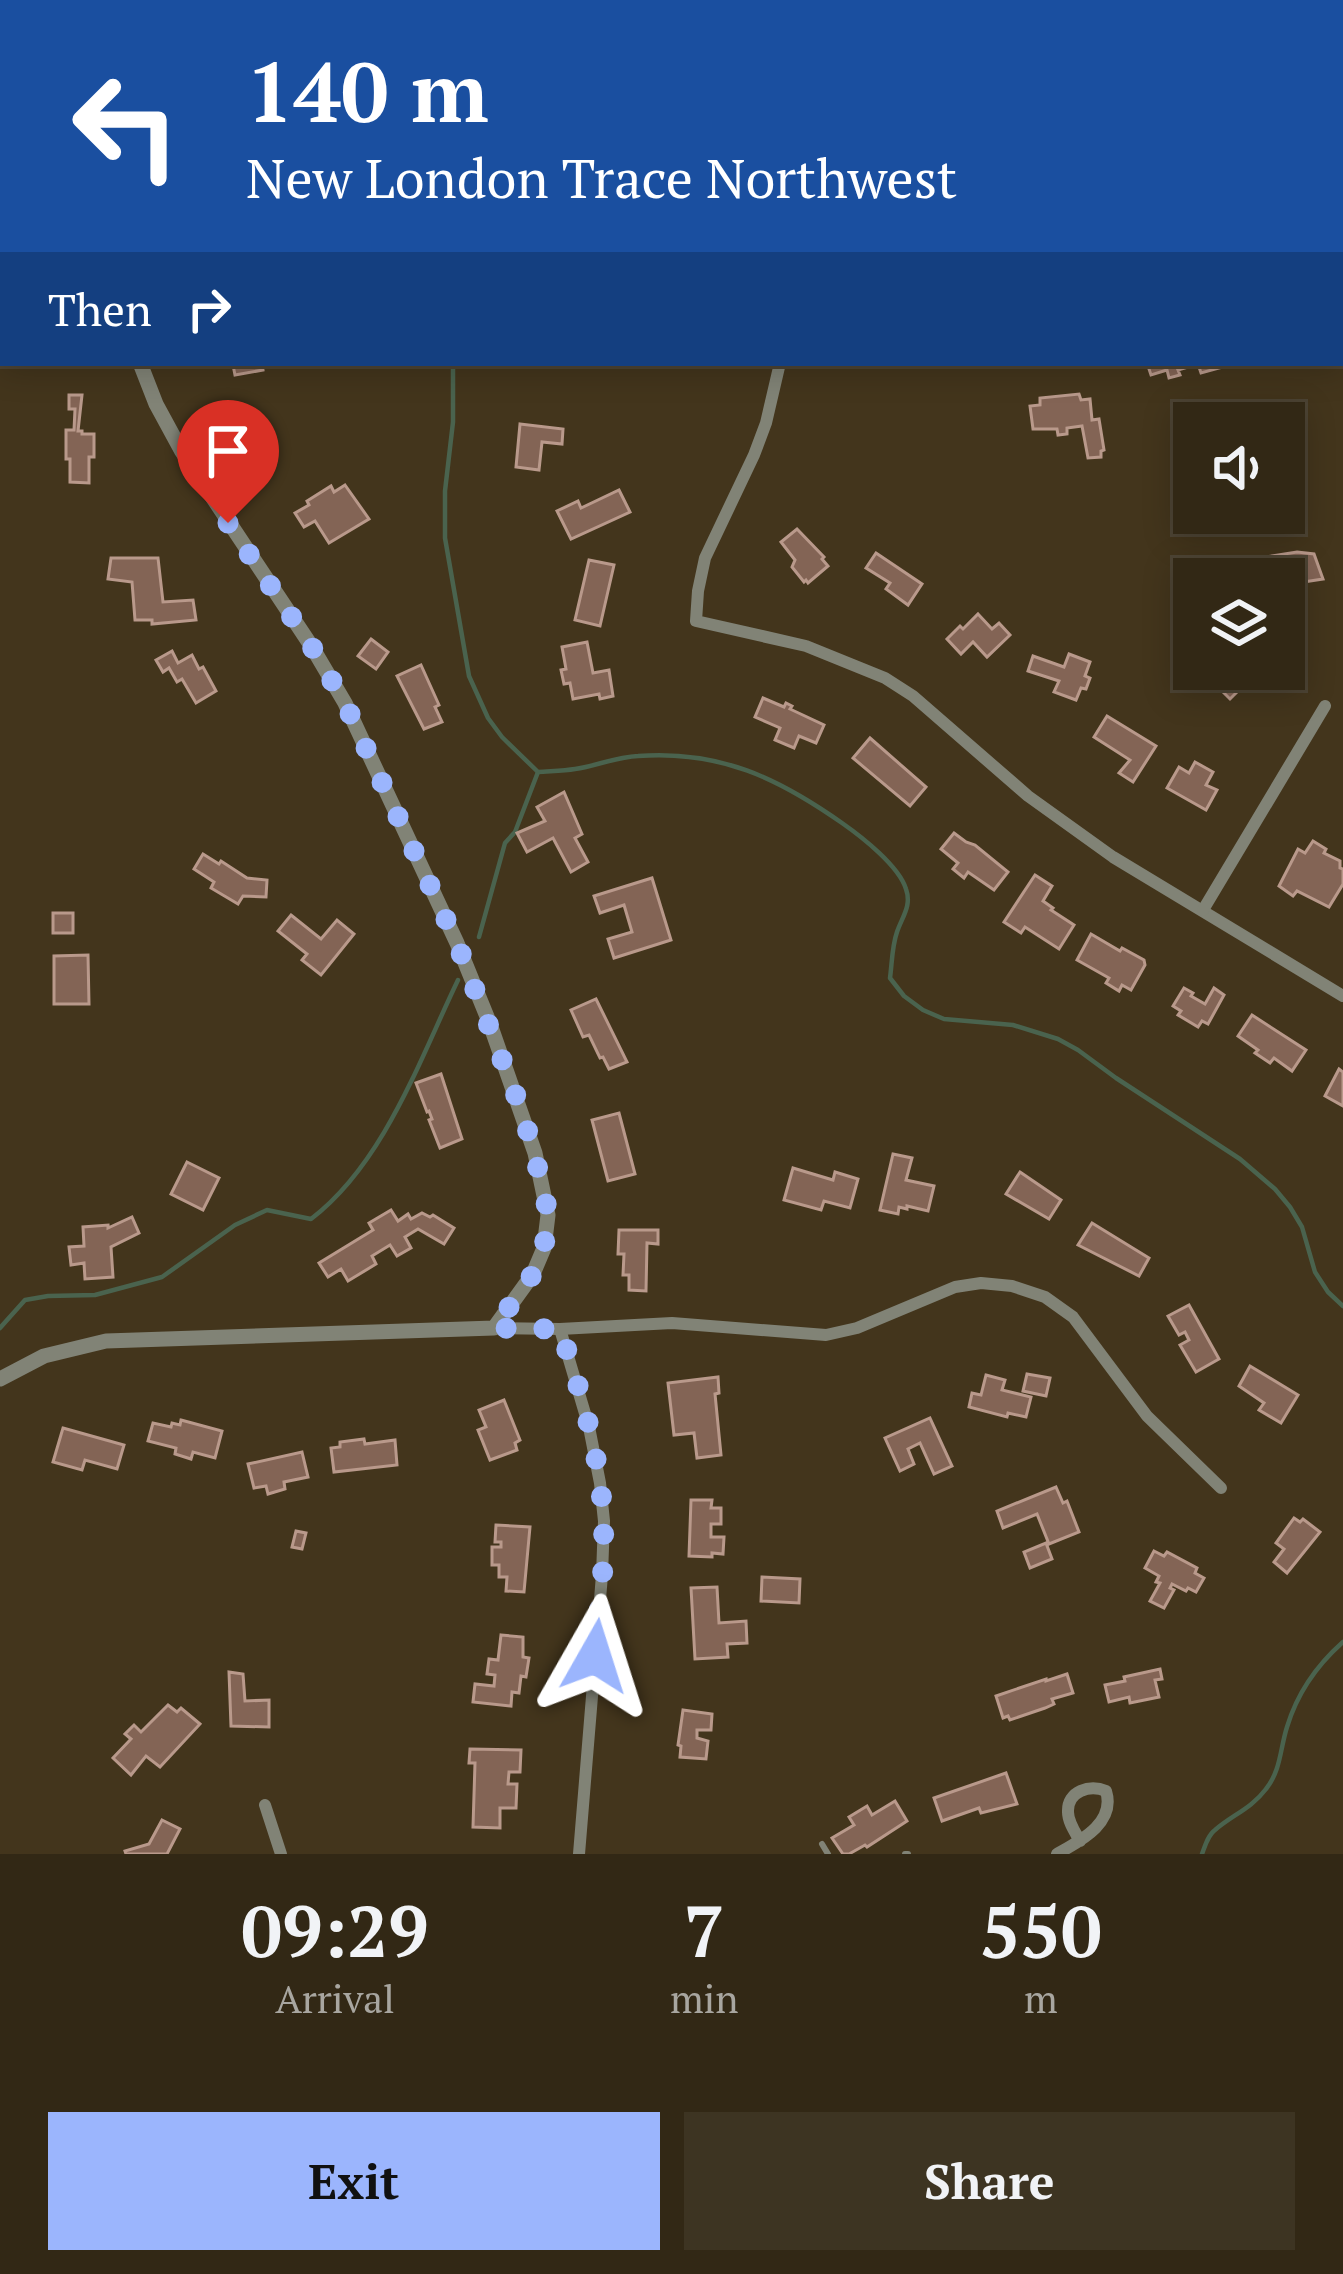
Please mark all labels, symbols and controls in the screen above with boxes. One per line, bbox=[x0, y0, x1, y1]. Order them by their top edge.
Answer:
text: 140 m bbox=[246, 35, 489, 146]
icon: left bbox=[48, 48, 204, 204]
text: New London Trace Northwest bbox=[246, 142, 957, 213]
icon: right bbox=[176, 276, 242, 342]
text: Then bbox=[48, 279, 152, 339]
pin bbox=[177, 400, 279, 523]
map controls bbox=[1173, 402, 1305, 690]
button: sound bbox=[1173, 402, 1305, 534]
icon: arrive bbox=[195, 418, 261, 484]
button: layers bbox=[1173, 558, 1305, 690]
position arrow bbox=[532, 1593, 658, 1719]
text: 09:29 bbox=[241, 1882, 429, 1978]
text: 7 bbox=[684, 1882, 725, 1978]
text: 550 bbox=[980, 1882, 1102, 1978]
text: Arrival bbox=[275, 1972, 395, 2024]
text: min bbox=[670, 1972, 738, 2024]
text: m bbox=[1024, 1972, 1058, 2024]
button: Exit bbox=[48, 2112, 660, 2250]
button: Share bbox=[684, 2112, 1295, 2250]

